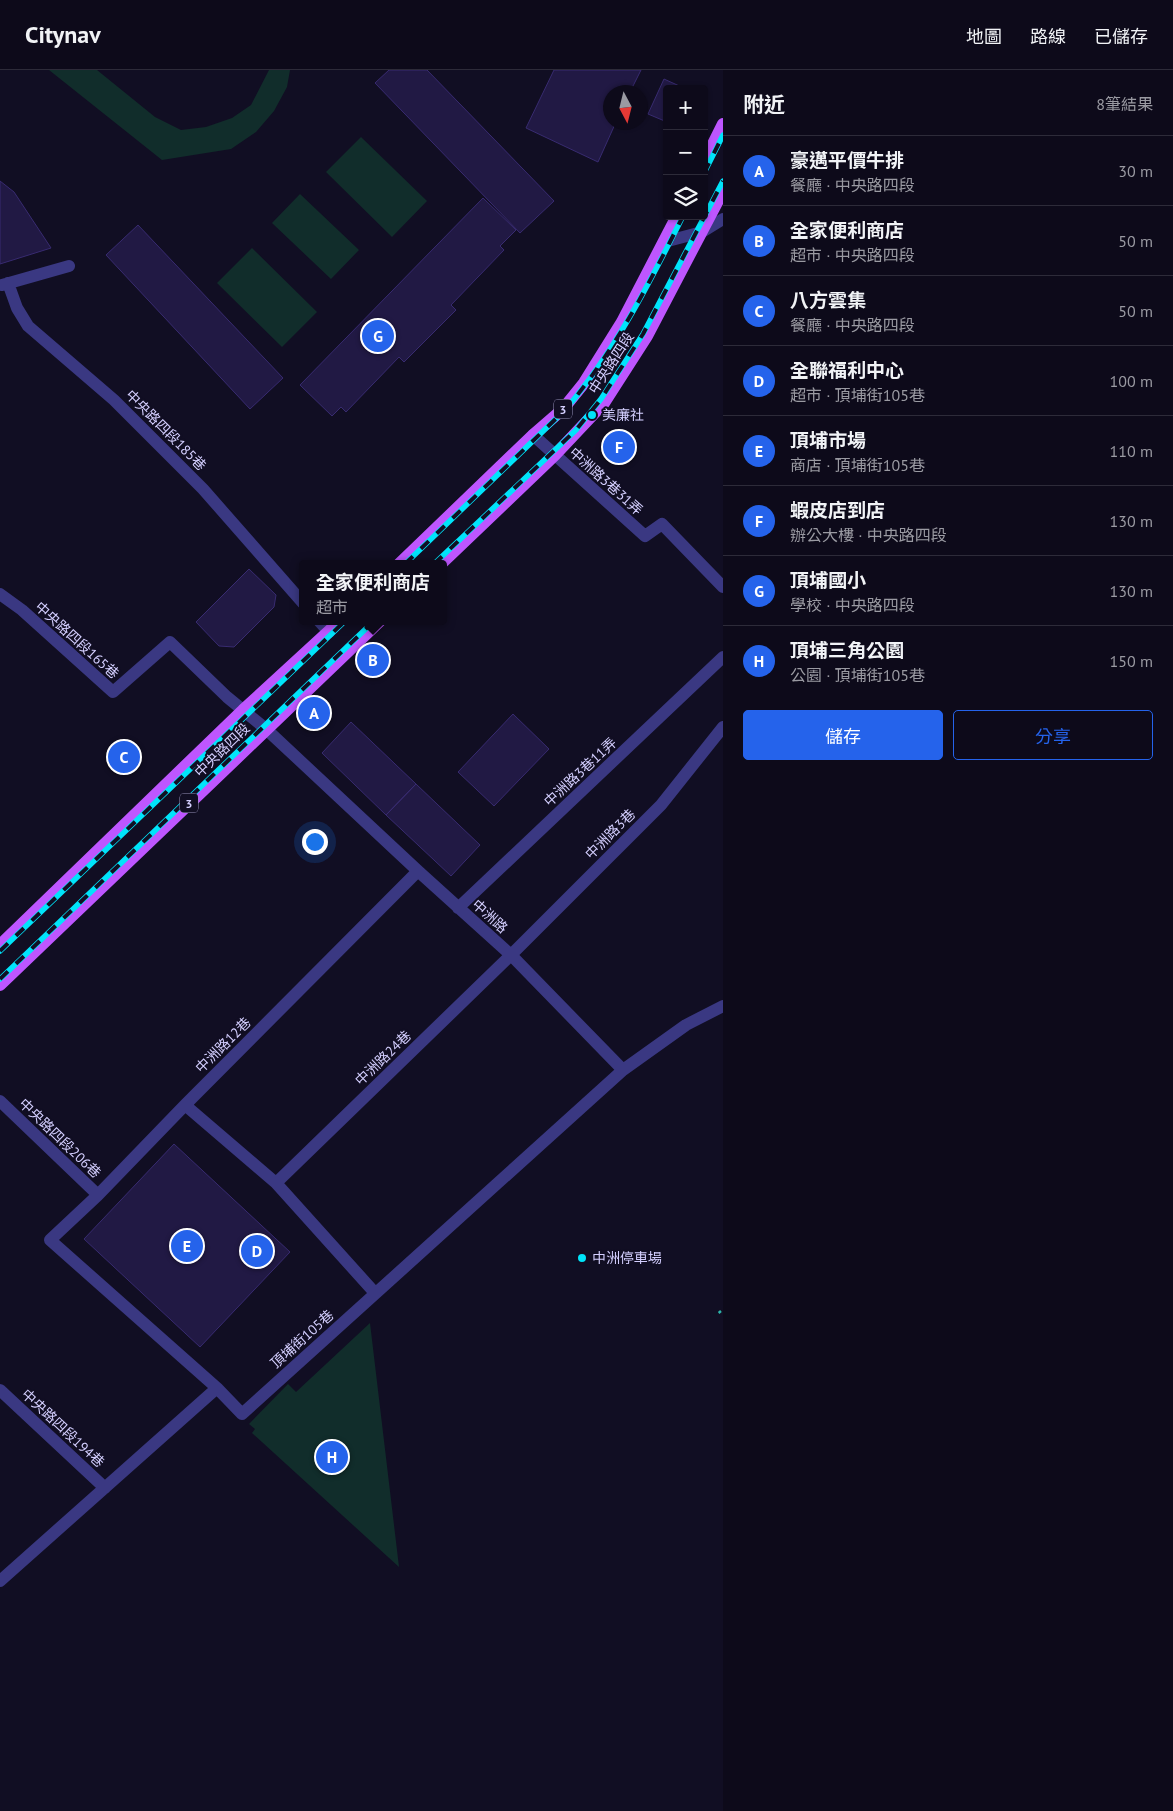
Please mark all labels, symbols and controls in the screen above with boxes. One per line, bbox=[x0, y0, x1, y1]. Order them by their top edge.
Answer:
text: Citynav bbox=[25, 19, 101, 50]
text: 地圖 bbox=[966, 25, 1002, 48]
text: 路線 bbox=[1030, 25, 1066, 48]
text: 已儲存 bbox=[1094, 25, 1148, 48]
north arrow bbox=[603, 85, 648, 130]
map controls bbox=[663, 85, 708, 220]
button: + bbox=[663, 85, 708, 130]
text: 附近 bbox=[743, 91, 785, 118]
text: 8筆結果 bbox=[1096, 94, 1153, 114]
button: − bbox=[663, 130, 708, 175]
text: 豪邁平價牛排 bbox=[790, 148, 904, 172]
text: A bbox=[754, 161, 764, 181]
text: 30 m bbox=[1118, 161, 1153, 181]
button: layers bbox=[663, 175, 708, 220]
text: 餐廳 · 中央路四段 bbox=[790, 175, 915, 195]
text: 全家便利商店 bbox=[790, 218, 904, 242]
text: B bbox=[754, 231, 764, 251]
text: 50 m bbox=[1118, 231, 1153, 251]
text: 超市 · 中央路四段 bbox=[790, 245, 915, 265]
text: 八方雲集 bbox=[790, 288, 866, 312]
text: C bbox=[755, 301, 763, 321]
text: 50 m bbox=[1118, 301, 1153, 321]
text: 餐廳 · 中央路四段 bbox=[790, 315, 915, 335]
pin: G bbox=[362, 317, 394, 355]
street label: 中央路四段 bbox=[584, 329, 638, 397]
text: 全聯福利中心 bbox=[790, 358, 904, 382]
text: D bbox=[754, 371, 764, 391]
text: 100 m bbox=[1110, 371, 1153, 391]
text: 超市 · 頂埔街105巷 bbox=[790, 385, 925, 405]
street label: 中央路四段185巷 bbox=[122, 386, 210, 474]
road number: 3 bbox=[554, 399, 572, 418]
place label: 美廉社 bbox=[602, 406, 644, 424]
marker: 美廉社 bbox=[586, 409, 598, 421]
pin: F bbox=[603, 428, 635, 466]
text: 頂埔市場 bbox=[790, 428, 866, 452]
text: E bbox=[755, 441, 763, 461]
text: 110 m bbox=[1110, 441, 1153, 461]
street label: 中洲路3巷31弄 bbox=[565, 443, 647, 519]
text: 商店 · 頂埔街105巷 bbox=[790, 455, 925, 475]
text: 蝦皮店到店 bbox=[790, 498, 885, 522]
text: F bbox=[755, 511, 763, 531]
text: 130 m bbox=[1110, 511, 1153, 531]
text: 辦公大樓 · 中央路四段 bbox=[790, 525, 947, 545]
popup bbox=[299, 560, 447, 625]
text: 頂埔國小 bbox=[790, 568, 866, 592]
text: 全家便利商店 bbox=[316, 570, 430, 594]
text: G bbox=[754, 581, 764, 601]
text: 130 m bbox=[1110, 581, 1153, 601]
text: 學校 · 中央路四段 bbox=[790, 595, 915, 615]
text: 超市 bbox=[316, 597, 348, 617]
street label: 中央路四段165巷 bbox=[31, 598, 123, 682]
text: 頂埔三角公園 bbox=[790, 638, 904, 662]
pin: B bbox=[357, 641, 389, 679]
text: H bbox=[754, 651, 764, 671]
text: 150 m bbox=[1110, 651, 1153, 671]
text: 公園 · 頂埔街105巷 bbox=[790, 665, 925, 685]
pin: A bbox=[298, 694, 330, 732]
button: 儲存 bbox=[743, 710, 943, 760]
button: 分享 bbox=[953, 710, 1153, 760]
street label: 中央路四段 bbox=[191, 719, 253, 781]
street label: 中洲路3巷11弄 bbox=[540, 734, 620, 810]
pin: C bbox=[108, 738, 140, 776]
road number: 3 bbox=[180, 794, 198, 812]
street label: 中洲路3巷 bbox=[581, 805, 639, 863]
your location bbox=[302, 829, 328, 855]
street label: 中洲路 bbox=[468, 895, 512, 937]
street label: 中洲路12巷 bbox=[191, 1013, 255, 1077]
street label: 中洲路24巷 bbox=[351, 1027, 415, 1089]
street label: 中央路四段206巷 bbox=[15, 1094, 105, 1182]
pin: E bbox=[171, 1227, 203, 1265]
pin: D bbox=[241, 1232, 273, 1270]
place label: 中洲停車場 bbox=[592, 1249, 662, 1267]
marker: 中洲停車場 bbox=[576, 1252, 588, 1264]
street label: 頂埔街105巷 bbox=[267, 1306, 337, 1372]
street label: 中央路四段194巷 bbox=[18, 1385, 108, 1471]
pin: H bbox=[316, 1438, 348, 1476]

